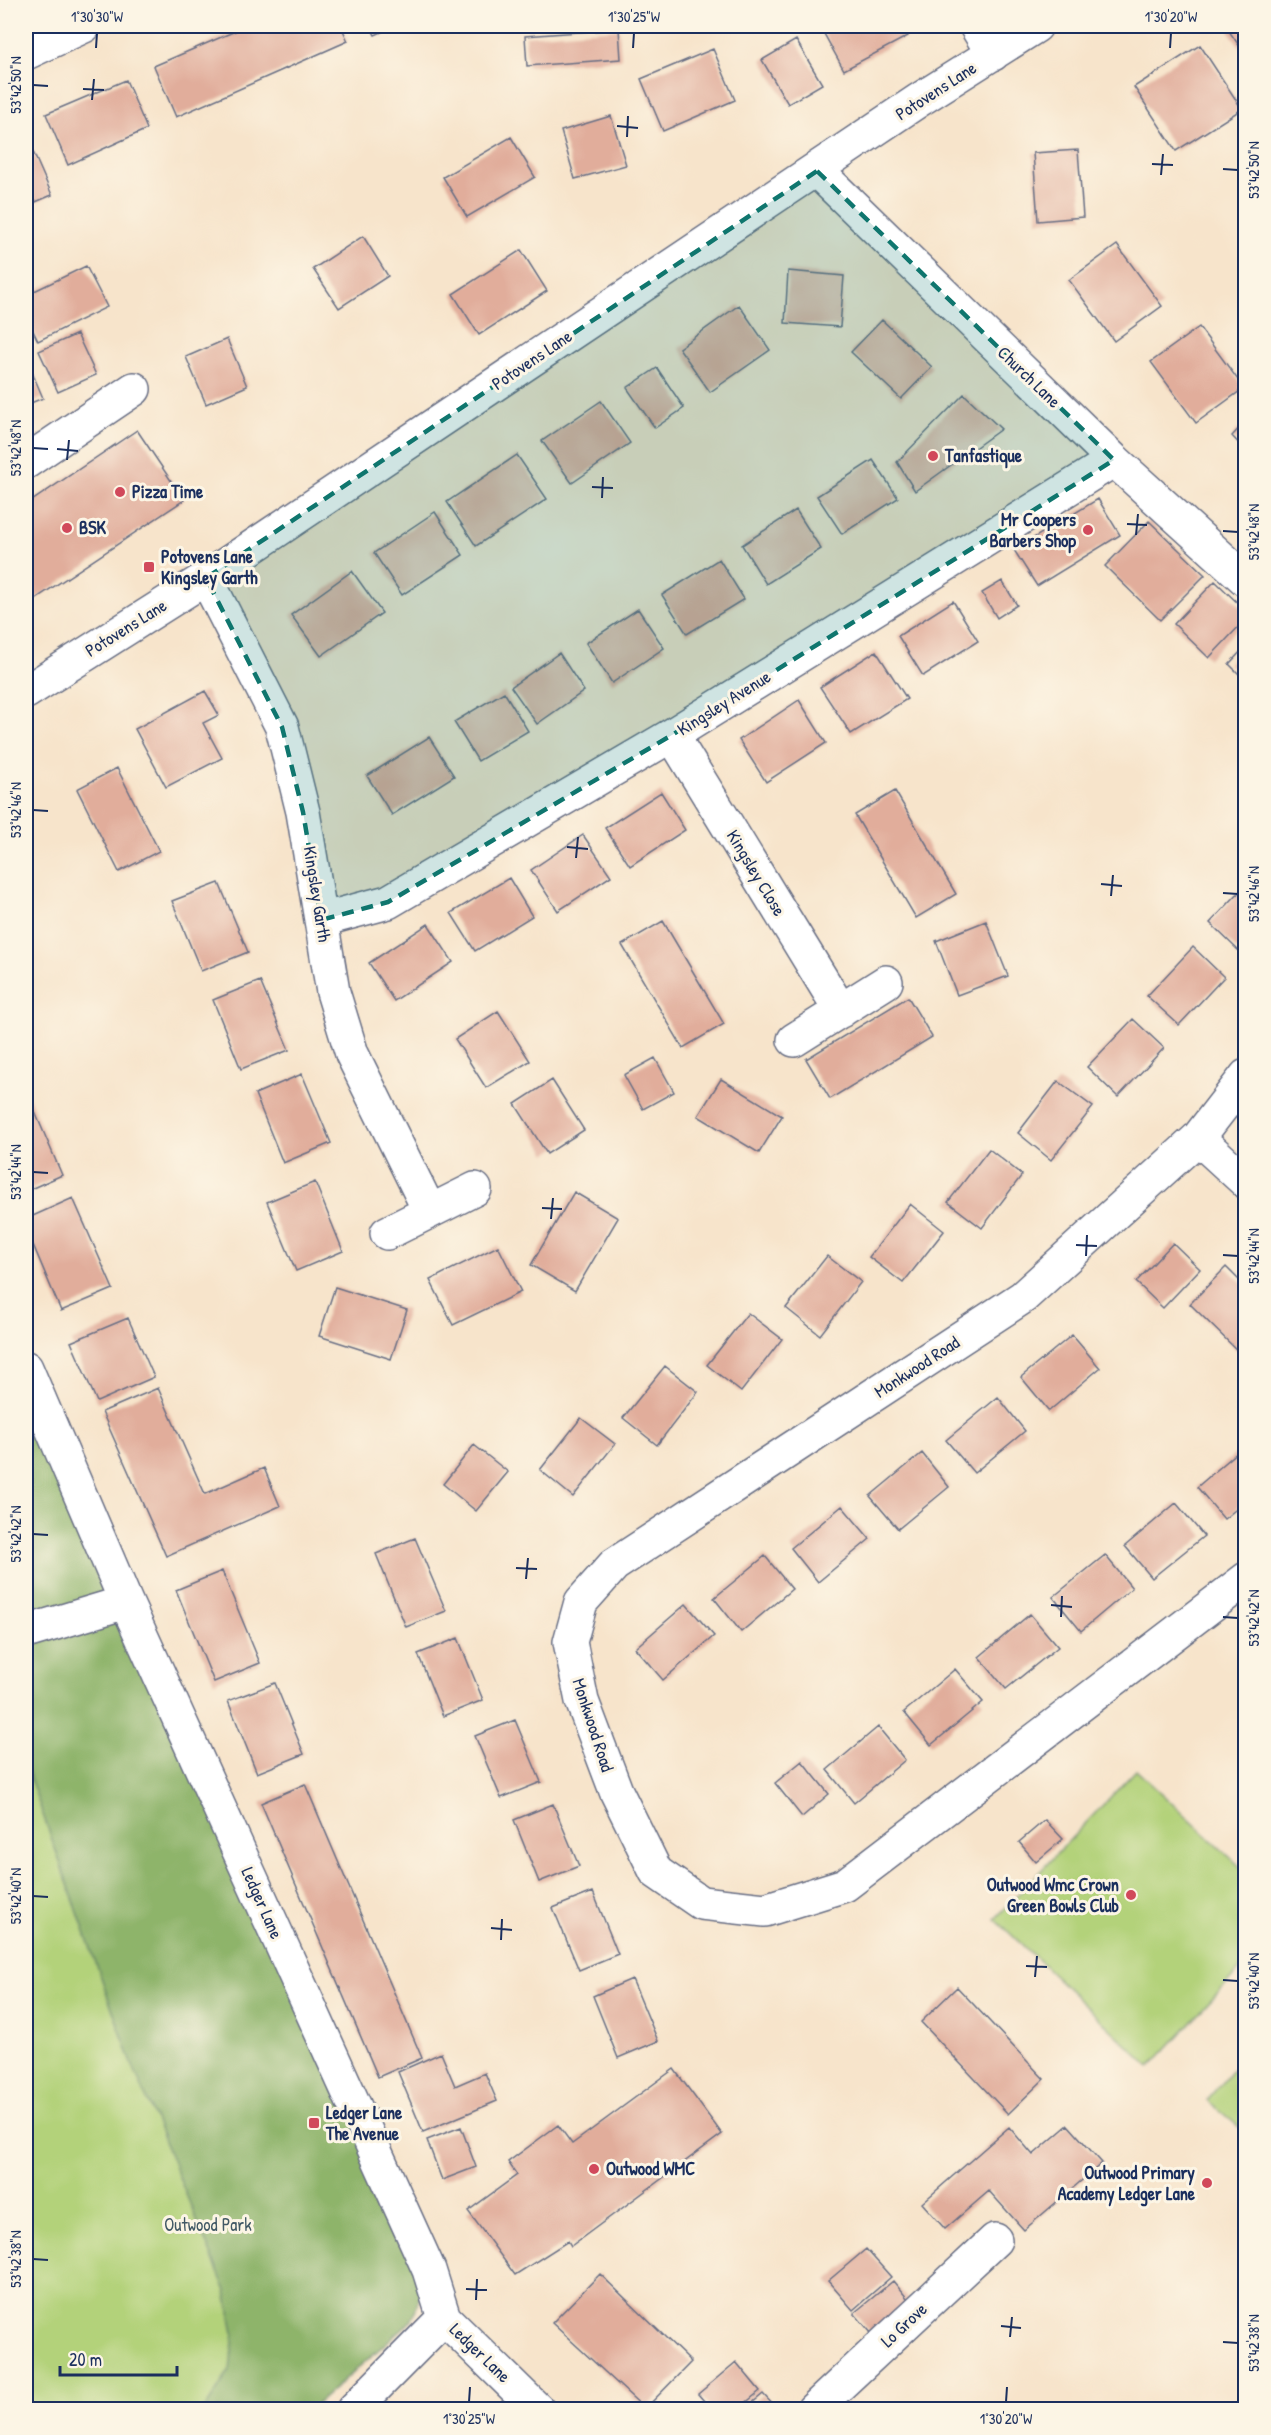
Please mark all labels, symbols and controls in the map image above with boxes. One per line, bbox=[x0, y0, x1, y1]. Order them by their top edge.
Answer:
text: 1°30'30"W bbox=[71, 6, 124, 27]
text: 1°30'25"W bbox=[608, 6, 661, 27]
text: 1°30'20"W bbox=[1145, 6, 1198, 27]
street label: Potovens Lane bbox=[890, 55, 981, 126]
text: 53°42'50"N bbox=[5, 56, 26, 114]
text: 53°42'50"N bbox=[1243, 141, 1264, 199]
street label: Potovens Lane bbox=[487, 324, 577, 396]
street label: Church Lane bbox=[992, 340, 1067, 413]
text: 53°42'48"N bbox=[5, 420, 26, 476]
place label: Tanfastique bbox=[944, 443, 1023, 469]
marker: Tanfastique bbox=[926, 449, 940, 463]
place label: Pizza Time bbox=[132, 479, 204, 504]
marker: Pizza Time bbox=[113, 485, 127, 499]
text: 53°42'48"N bbox=[1243, 504, 1264, 560]
place label: Mr Coopers Barbers Shop bbox=[990, 507, 1076, 554]
place label: BSK bbox=[79, 515, 106, 540]
marker: BSK bbox=[60, 521, 74, 535]
marker: Mr Coopers Barbers Shop bbox=[1081, 523, 1095, 537]
place label: Potovens Lane Kingsley Garth bbox=[161, 544, 258, 591]
marker: Potovens Lane Kingsley Garth bbox=[142, 560, 156, 574]
street label: Potovens Lane bbox=[80, 593, 171, 663]
street label: Kingsley Avenue bbox=[672, 664, 775, 741]
text: 53°42'46"N bbox=[5, 782, 26, 838]
street label: Kingsley Close bbox=[721, 825, 792, 920]
street label: Kingsley Garth bbox=[298, 844, 337, 944]
text: 53°42'46"N bbox=[1243, 866, 1264, 922]
text: 53°42'44"N bbox=[5, 1144, 26, 1200]
text: 53°42'44"N bbox=[1243, 1228, 1264, 1284]
street label: Monkwood Road bbox=[869, 1330, 964, 1404]
text: 53°42'42"N bbox=[5, 1506, 26, 1562]
text: 53°42'42"N bbox=[1243, 1590, 1264, 1646]
street label: Monkwood Road bbox=[567, 1675, 620, 1775]
street label: Ledger Lane bbox=[236, 1863, 289, 1943]
text: 53°42'40"N bbox=[5, 1868, 26, 1924]
place label: Outwood Wmc Crown Green Bowls Club bbox=[987, 1872, 1120, 1918]
marker: Outwood Wmc Crown Green Bowls Club bbox=[1124, 1888, 1138, 1902]
text: 53°42'40"N bbox=[1243, 1953, 1264, 2009]
place label: Ledger Lane The Avenue bbox=[325, 2100, 403, 2146]
marker: Ledger Lane The Avenue bbox=[307, 2116, 321, 2130]
place label: Outwood WMC bbox=[606, 2156, 695, 2181]
place label: Outwood Primary Academy Ledger Lane bbox=[1058, 2160, 1196, 2207]
marker: Outwood WMC bbox=[587, 2162, 601, 2176]
marker: Outwood Primary Academy Ledger Lane bbox=[1200, 2176, 1214, 2190]
park label: Outwood Park bbox=[164, 2212, 252, 2237]
text: 53°42'38"N bbox=[5, 2230, 26, 2288]
street label: Lo Grove bbox=[875, 2297, 932, 2353]
text: 53°42'38"N bbox=[1243, 2314, 1264, 2372]
street label: Ledger Lane bbox=[444, 2317, 516, 2388]
scale bar bbox=[60, 2339, 177, 2377]
text: 20 m bbox=[69, 2347, 102, 2372]
text: 1°30'25"W bbox=[443, 2408, 496, 2429]
text: 1°30'20"W bbox=[980, 2408, 1033, 2429]

